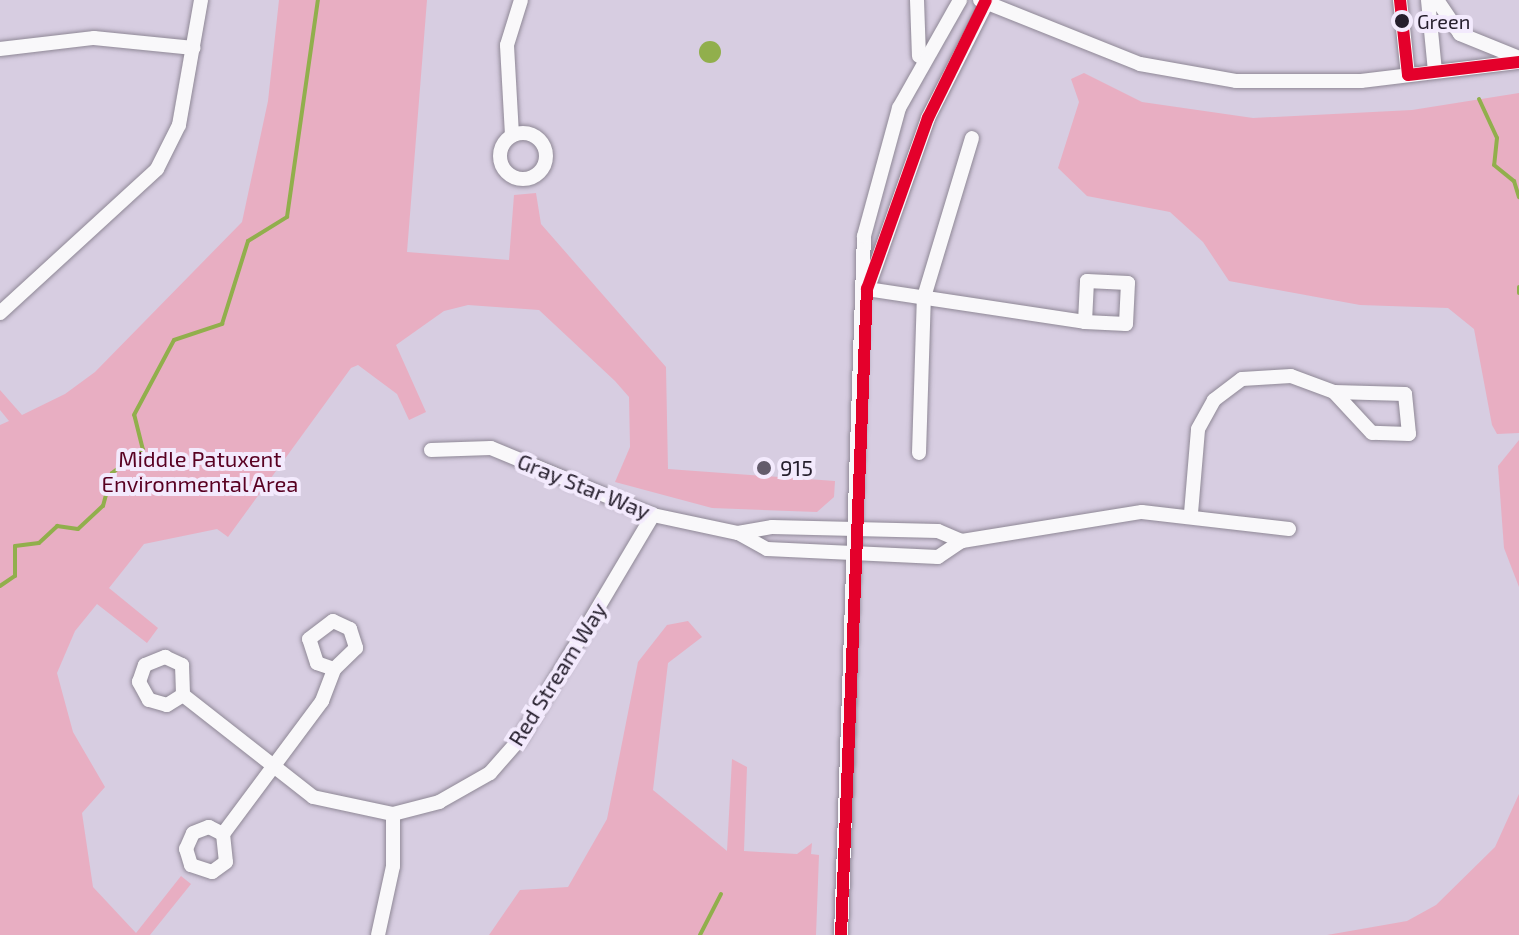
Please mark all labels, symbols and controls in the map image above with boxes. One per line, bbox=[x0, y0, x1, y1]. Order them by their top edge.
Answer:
place label: Green bbox=[1417, 9, 1470, 33]
marker: Green bbox=[1394, 13, 1410, 29]
park label: Middle Patuxent Environmental Area bbox=[101, 445, 299, 496]
street label: Gray Star Way bbox=[513, 447, 655, 525]
place label: 915 bbox=[780, 455, 813, 481]
marker: 915 bbox=[755, 459, 773, 477]
street label: Red Stream Way bbox=[502, 597, 612, 751]

